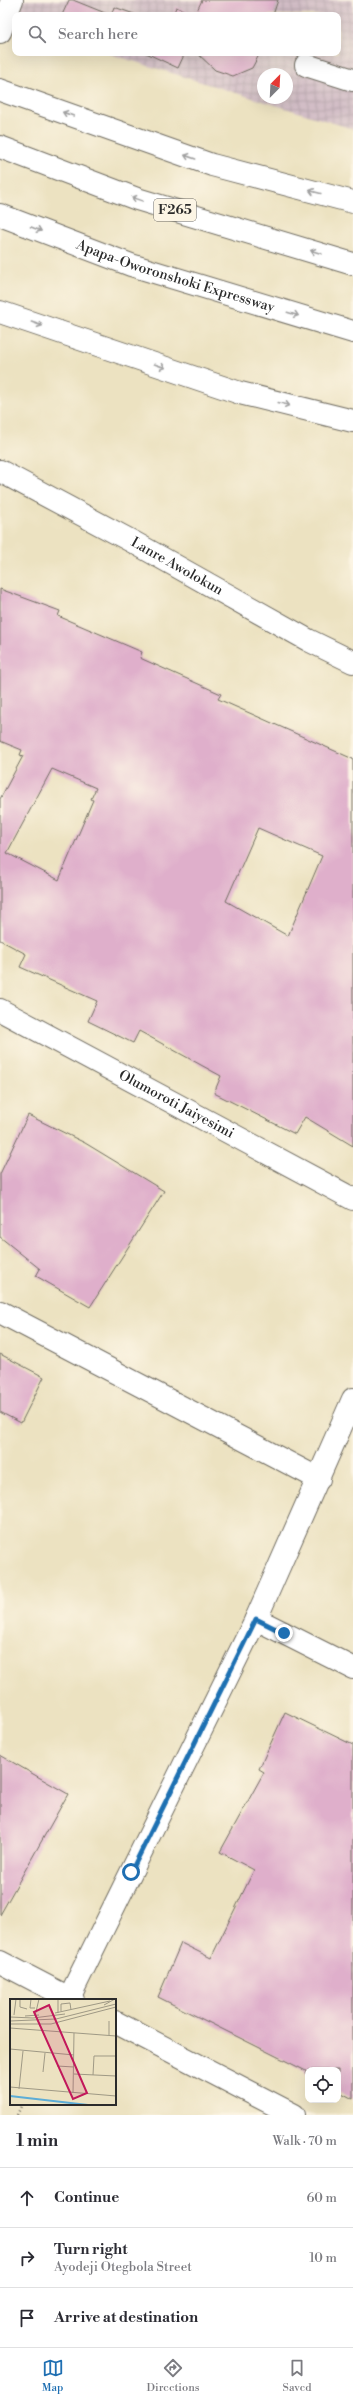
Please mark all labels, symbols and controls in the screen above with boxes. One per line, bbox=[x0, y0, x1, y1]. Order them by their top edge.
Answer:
search box bbox=[12, 12, 341, 56]
icon: search bbox=[26, 23, 48, 45]
text: Search here bbox=[58, 25, 138, 44]
north arrow bbox=[257, 68, 293, 104]
one-way arrow bbox=[62, 109, 74, 117]
one-way arrow bbox=[184, 153, 197, 160]
one-way arrow bbox=[309, 188, 322, 195]
one-way arrow bbox=[131, 195, 144, 202]
road number: F265 bbox=[154, 199, 196, 221]
one-way arrow bbox=[30, 226, 42, 234]
street label: Apapa-Oworonshoki Expressway bbox=[73, 236, 277, 317]
one-way arrow bbox=[309, 248, 322, 255]
one-way arrow bbox=[286, 311, 299, 318]
one-way arrow bbox=[31, 321, 43, 329]
one-way arrow bbox=[153, 363, 166, 370]
one-way arrow bbox=[277, 401, 290, 408]
street label: Lanre Awolokun bbox=[127, 533, 227, 600]
street label: Olumoroti Jaiyesimi bbox=[115, 1066, 237, 1143]
route end bbox=[275, 1624, 293, 1642]
route start bbox=[122, 1863, 140, 1881]
inset map bbox=[10, 1999, 116, 2105]
map controls bbox=[305, 2067, 341, 2103]
button: locate bbox=[305, 2067, 341, 2103]
text: 1 min bbox=[16, 2130, 58, 2152]
text: Walk · 70 m bbox=[272, 2133, 337, 2149]
icon: ahead bbox=[16, 2187, 38, 2209]
text: Continue bbox=[54, 2188, 119, 2207]
text: 60 m bbox=[306, 2190, 337, 2206]
text: Turn right bbox=[54, 2240, 128, 2259]
icon: right bbox=[16, 2247, 38, 2269]
text: 10 m bbox=[309, 2250, 337, 2266]
text: Ayodeji Otegbola Street bbox=[54, 2259, 192, 2275]
icon: arrive bbox=[16, 2307, 38, 2329]
text: Arrive at destination bbox=[54, 2308, 198, 2327]
tab: Map bbox=[42, 2357, 64, 2395]
tab: Directions bbox=[147, 2357, 200, 2395]
tab: Saved bbox=[283, 2357, 311, 2395]

